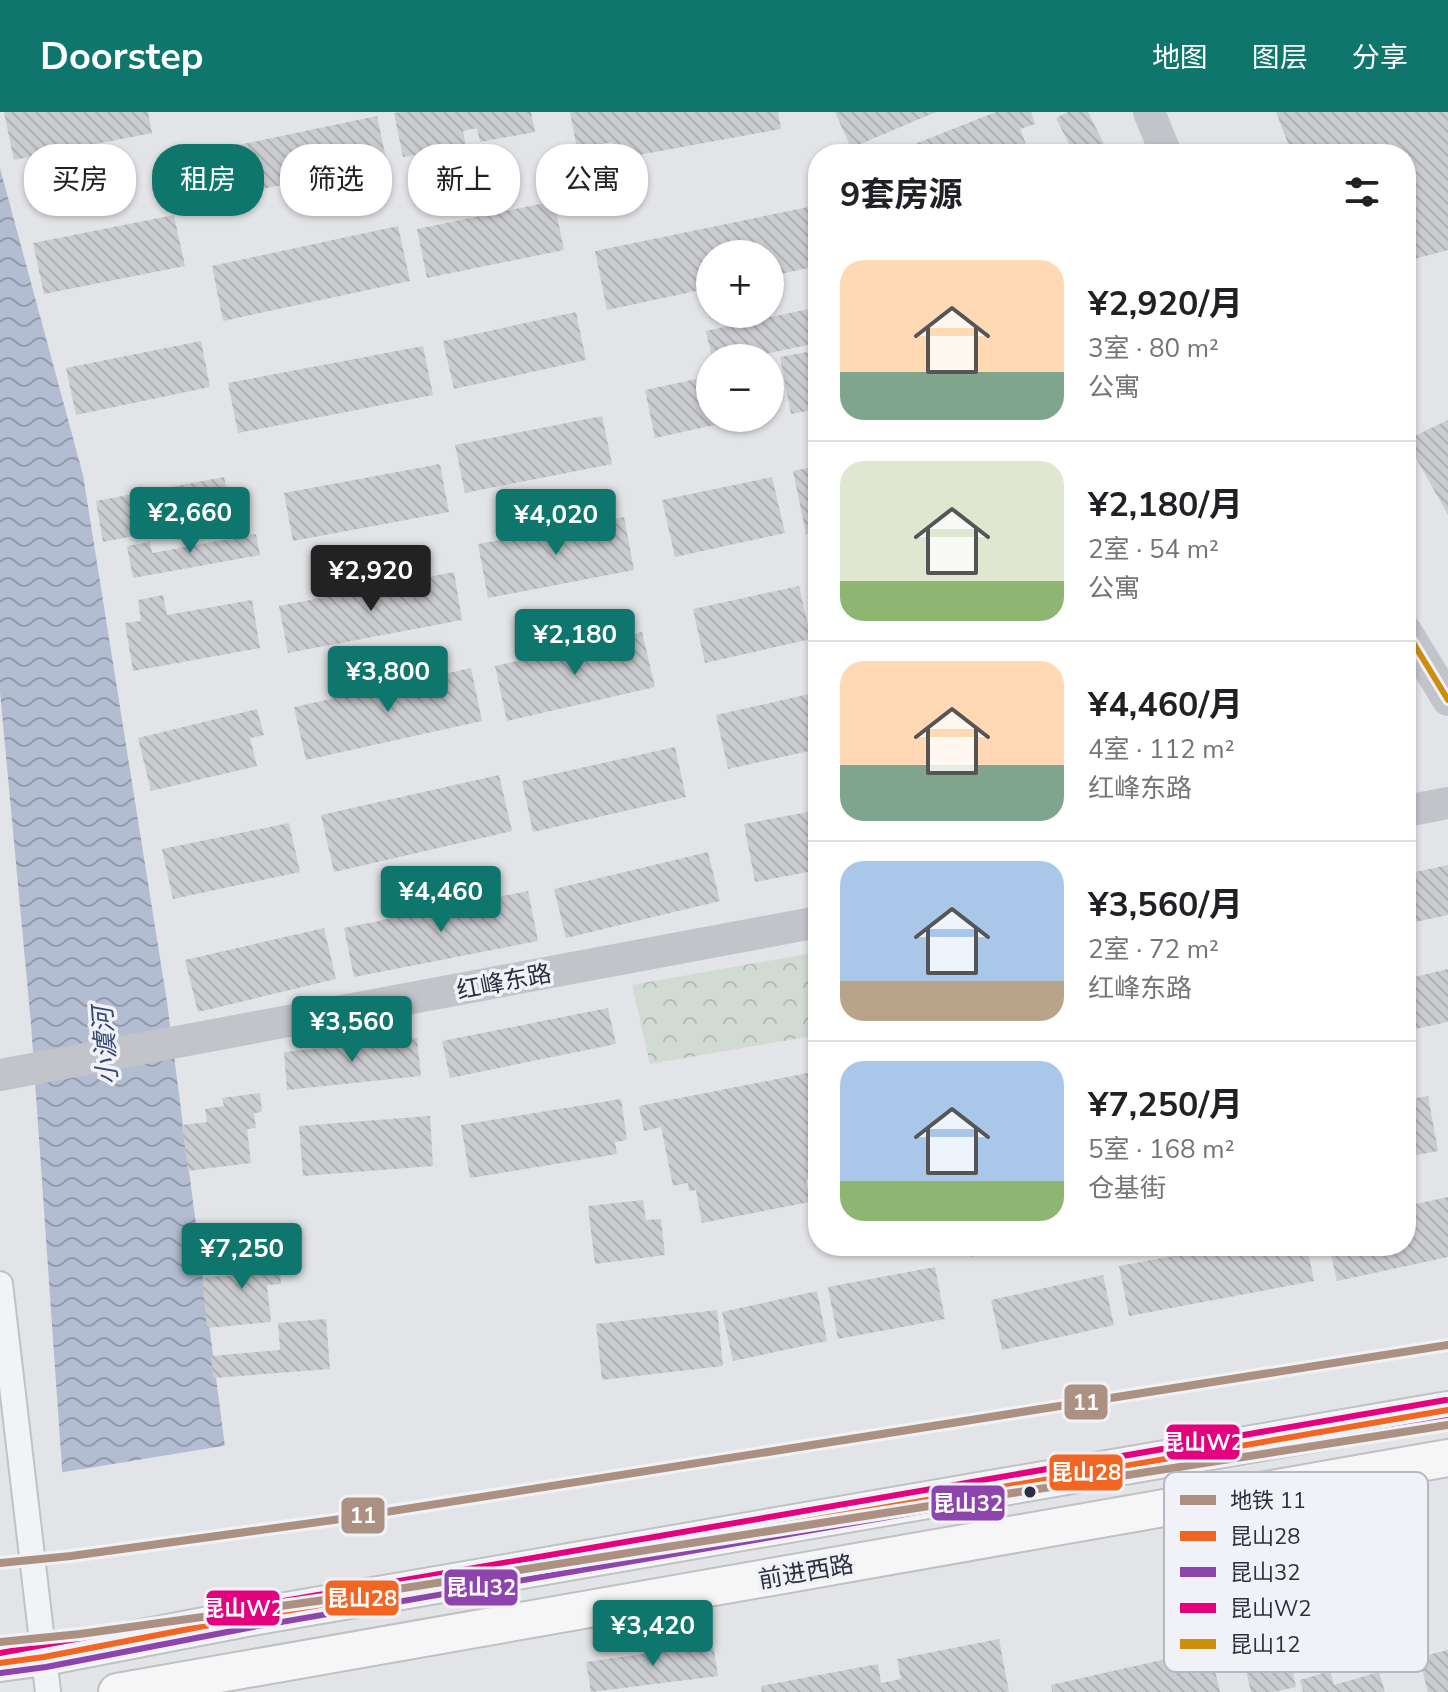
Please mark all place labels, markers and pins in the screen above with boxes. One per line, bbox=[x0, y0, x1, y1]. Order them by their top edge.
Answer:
pin: ¥2,660 bbox=[125, 487, 255, 555]
pin: ¥4,020 bbox=[491, 489, 621, 557]
pin: ¥2,920 bbox=[306, 545, 436, 613]
pin: ¥2,180 bbox=[510, 609, 640, 677]
pin: ¥3,800 bbox=[323, 646, 453, 714]
pin: ¥4,460 bbox=[376, 866, 506, 934]
pin: ¥3,560 bbox=[287, 996, 417, 1064]
pin: ¥7,250 bbox=[177, 1223, 307, 1291]
unlabelled marker bbox=[1022, 1484, 1038, 1500]
pin: ¥3,420 bbox=[588, 1600, 718, 1668]

